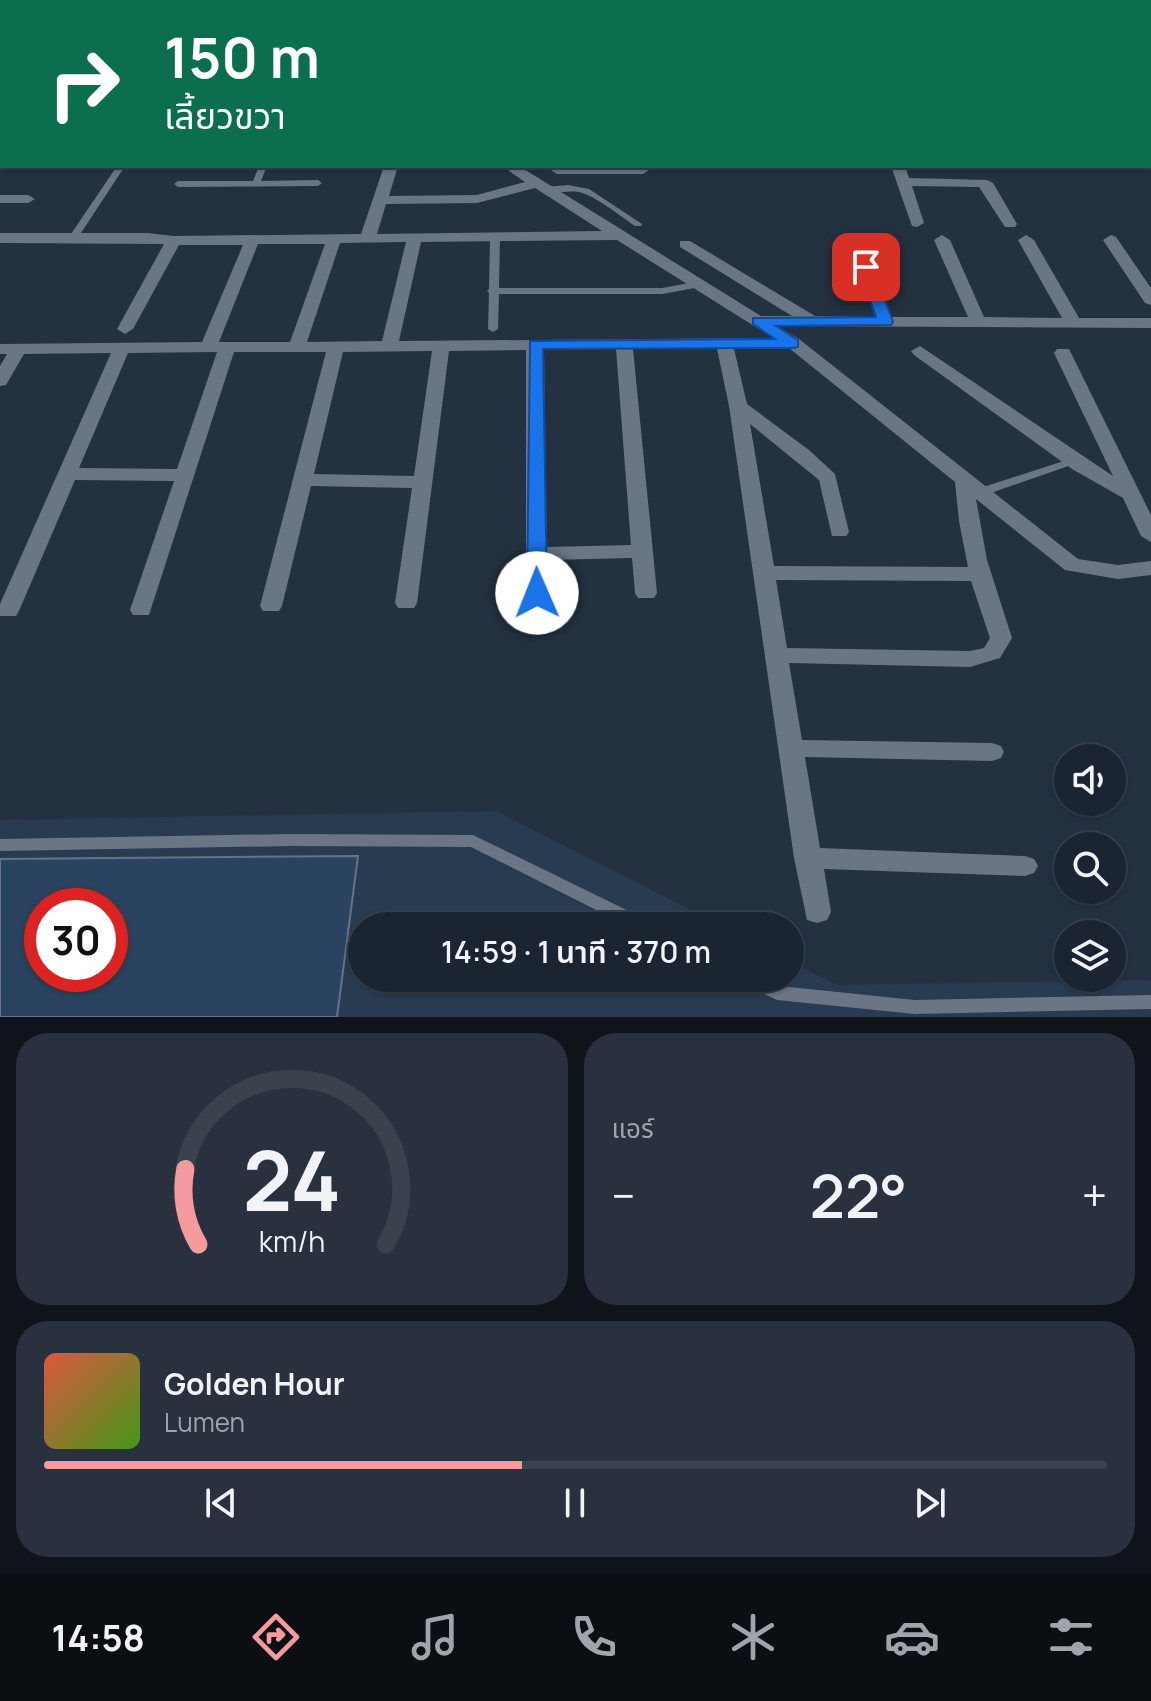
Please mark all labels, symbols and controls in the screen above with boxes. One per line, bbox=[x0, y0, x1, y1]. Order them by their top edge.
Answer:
text: 150 m bbox=[164, 18, 320, 95]
icon: right bbox=[32, 32, 136, 136]
text: เลี้ยวขวา bbox=[164, 91, 286, 140]
pin bbox=[832, 233, 900, 301]
icon: arrive bbox=[844, 245, 888, 289]
position arrow bbox=[495, 551, 579, 635]
map controls bbox=[1054, 744, 1126, 992]
button: sound bbox=[1054, 744, 1126, 816]
button: search bbox=[1054, 832, 1126, 904]
speed limit sign: 30 bbox=[24, 888, 128, 992]
button: layers bbox=[1054, 920, 1126, 992]
text: 14:59 · 1 นาที · 370 m bbox=[441, 931, 711, 972]
text: แอร์ bbox=[612, 1110, 654, 1146]
text: 24 bbox=[243, 1122, 341, 1236]
text: 22° bbox=[810, 1154, 907, 1236]
text: − bbox=[612, 1165, 635, 1225]
text: + bbox=[1082, 1165, 1107, 1225]
text: km/h bbox=[259, 1222, 325, 1261]
text: Golden Hour bbox=[164, 1363, 345, 1404]
text: Lumen bbox=[164, 1404, 245, 1440]
icon: previous bbox=[199, 1481, 243, 1525]
icon: pause bbox=[553, 1481, 597, 1525]
icon: next bbox=[908, 1481, 952, 1525]
icon: directions bbox=[248, 1609, 304, 1665]
icon: music bbox=[407, 1609, 463, 1665]
icon: phone bbox=[566, 1609, 622, 1665]
icon: climate bbox=[725, 1609, 781, 1665]
icon: car bbox=[884, 1609, 940, 1665]
icon: filters bbox=[1043, 1609, 1099, 1665]
text: 14:58 bbox=[52, 1613, 145, 1662]

